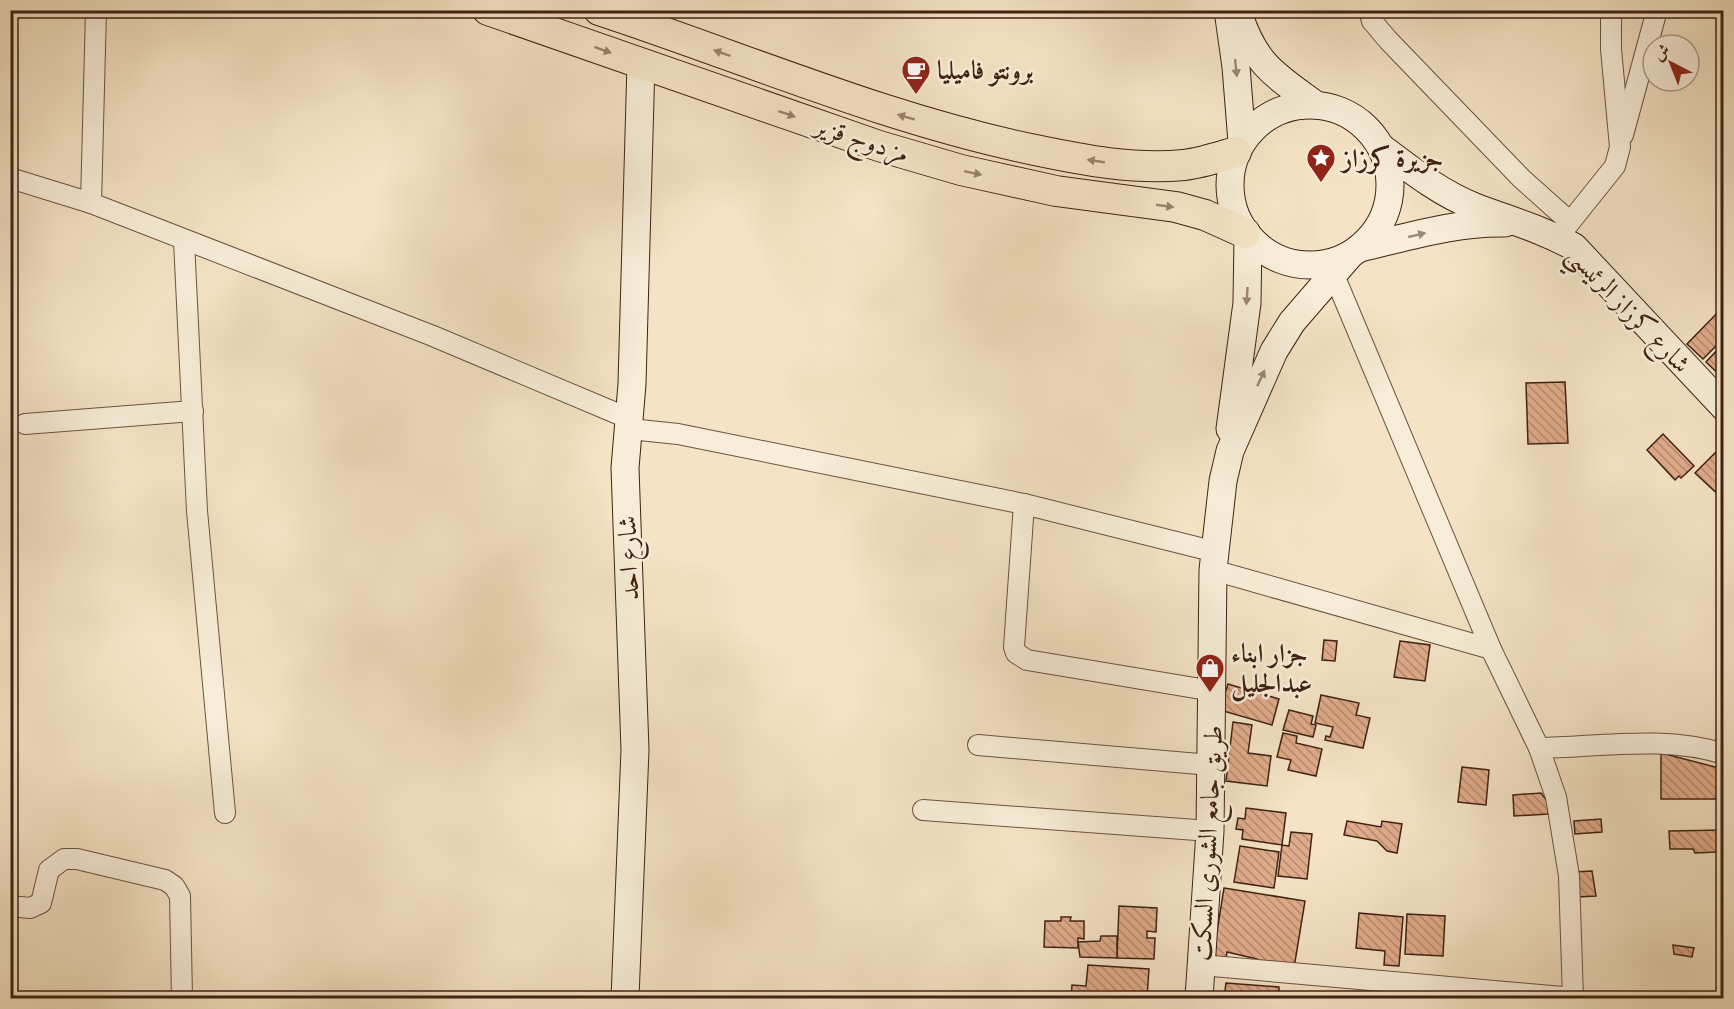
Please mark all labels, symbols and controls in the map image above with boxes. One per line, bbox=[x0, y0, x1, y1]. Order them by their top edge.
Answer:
north arrow bbox=[1641, 33, 1701, 93]
text: ش bbox=[1649, 40, 1676, 68]
one-way arrow bbox=[594, 45, 612, 55]
one-way arrow bbox=[713, 48, 731, 58]
cafe icon: برونتو فاميليا bbox=[900, 54, 932, 96]
place label: برونتو فاميليا bbox=[937, 54, 1034, 91]
one-way arrow bbox=[1231, 59, 1241, 78]
street label: مزدوج قزير bbox=[806, 108, 913, 177]
one-way arrow bbox=[778, 110, 796, 119]
one-way arrow bbox=[897, 112, 915, 121]
place icon: جزيرة كرزاز bbox=[1305, 142, 1337, 184]
place label: جزيرة كرزاز bbox=[1339, 142, 1443, 179]
one-way arrow bbox=[1086, 156, 1105, 165]
one-way arrow bbox=[963, 168, 982, 178]
one-way arrow bbox=[1155, 201, 1174, 210]
one-way arrow bbox=[1407, 229, 1426, 239]
street label: شارع كرزاز الرئيسي bbox=[1554, 239, 1698, 385]
one-way arrow bbox=[1243, 286, 1252, 305]
one-way arrow bbox=[1257, 370, 1266, 387]
street label: شارع احد bbox=[611, 515, 651, 601]
place label: جزار ابناء عبدالجليل bbox=[1231, 637, 1312, 704]
shop icon: جزار ابناء عبدالجليل bbox=[1194, 652, 1226, 694]
street label: طريق جامع الشورى السكت bbox=[1185, 724, 1237, 962]

